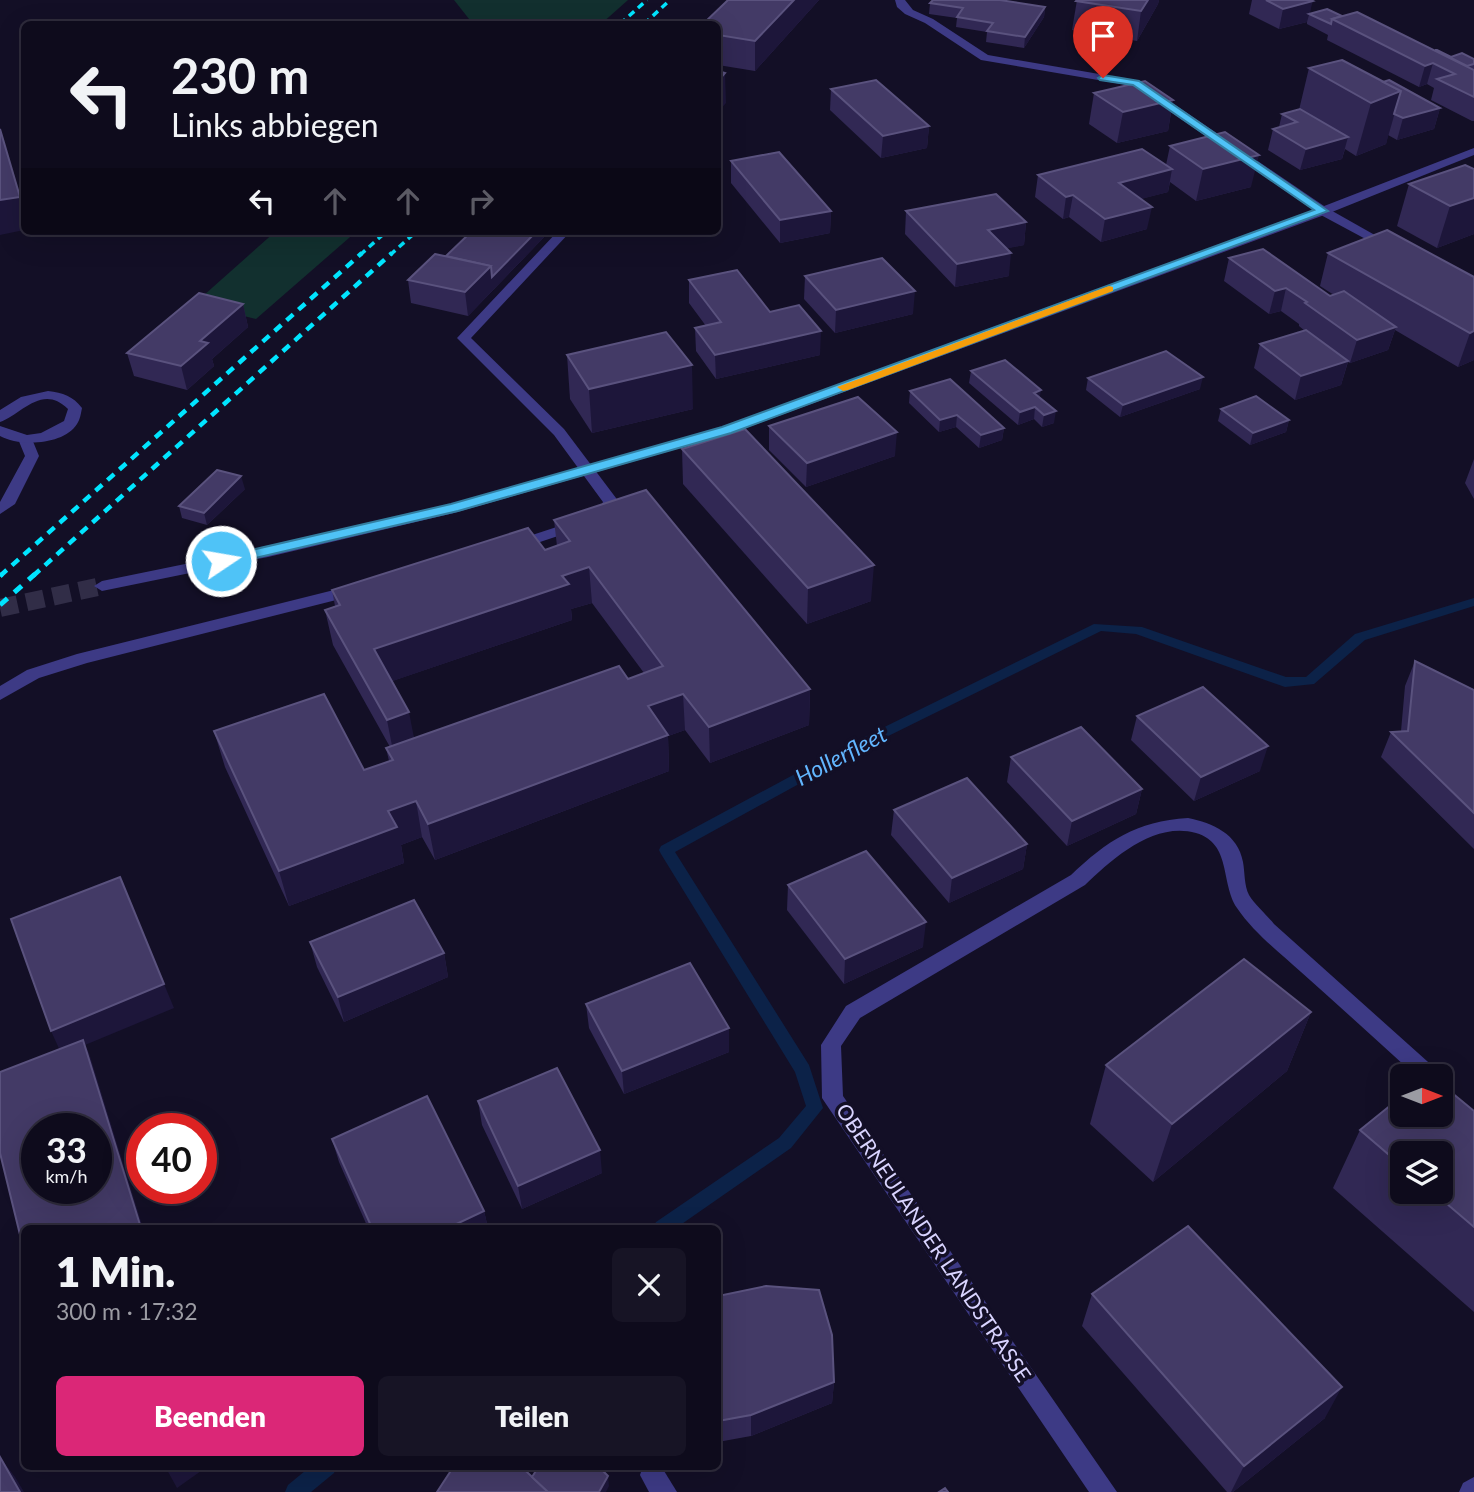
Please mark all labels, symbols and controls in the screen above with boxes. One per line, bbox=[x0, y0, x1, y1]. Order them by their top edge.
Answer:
pin bbox=[1073, 6, 1133, 78]
icon: arrive bbox=[1084, 17, 1122, 55]
text: 230 m bbox=[171, 46, 309, 104]
icon: left bbox=[56, 49, 147, 140]
text: Links abbiegen bbox=[171, 105, 379, 144]
icon: left bbox=[243, 182, 281, 220]
icon: ahead bbox=[316, 182, 354, 220]
icon: ahead bbox=[389, 182, 427, 220]
icon: right bbox=[462, 182, 500, 220]
position arrow bbox=[184, 524, 258, 598]
water label: Hollerfleet bbox=[790, 719, 891, 791]
north arrow bbox=[1390, 1064, 1452, 1127]
map controls bbox=[1390, 1064, 1453, 1204]
street label: OBERNEULANDER LANDSTRASSE bbox=[832, 1098, 1037, 1386]
speed limit sign: 40 bbox=[126, 1113, 217, 1204]
text: 33 bbox=[46, 1128, 87, 1170]
button: layers bbox=[1390, 1141, 1453, 1204]
text: km/h bbox=[45, 1165, 88, 1187]
text: 1 Min. bbox=[56, 1246, 175, 1296]
button: close bbox=[612, 1248, 686, 1322]
text: 300 m · 17:32 bbox=[56, 1297, 198, 1325]
button: Beenden bbox=[56, 1376, 364, 1456]
button: Teilen bbox=[378, 1376, 686, 1456]

